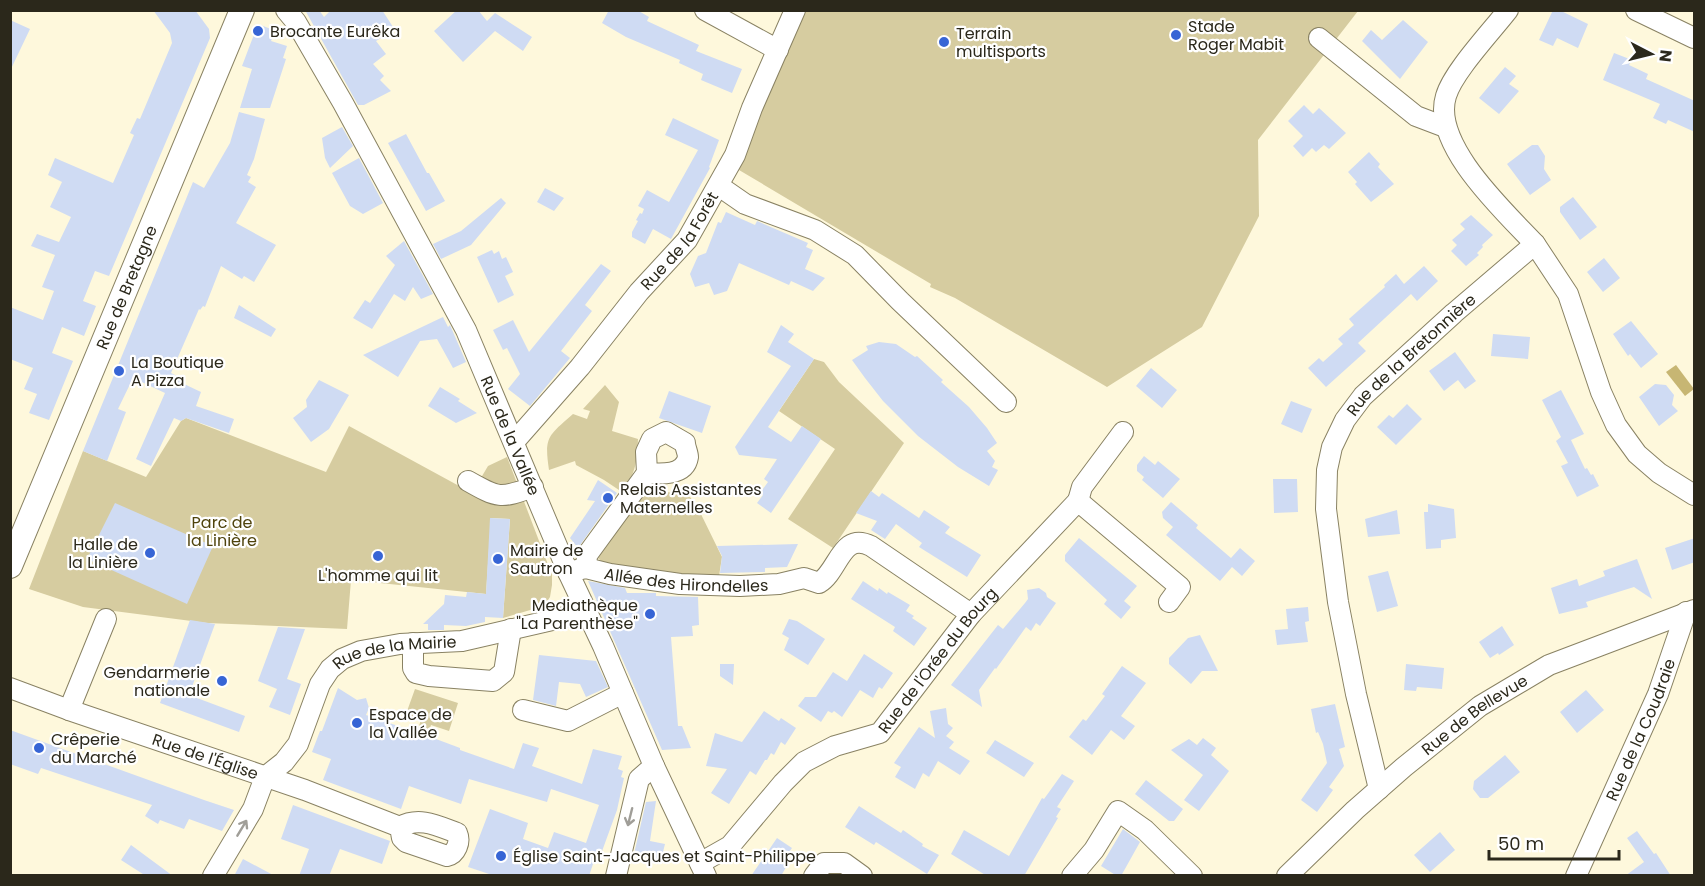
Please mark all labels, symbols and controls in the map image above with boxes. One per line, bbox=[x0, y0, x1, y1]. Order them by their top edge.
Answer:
place label: Stade Roger Mabit bbox=[1188, 15, 1284, 56]
place label: Brocante Eurêka bbox=[270, 20, 400, 43]
place label: Terrain multisports bbox=[956, 22, 1046, 63]
marker: Brocante Eurêka bbox=[251, 24, 265, 38]
north arrow bbox=[1621, 24, 1681, 84]
marker: Stade Roger Mabit bbox=[1169, 28, 1183, 42]
marker: Terrain multisports bbox=[937, 35, 951, 49]
text: N bbox=[1653, 48, 1678, 63]
street label: Rue de la Forêt bbox=[635, 187, 724, 295]
street label: Rue de Bretagne bbox=[90, 222, 162, 353]
street label: Rue de la Bretonnière bbox=[1341, 288, 1481, 420]
place label: La Boutique A Pizza bbox=[131, 351, 224, 392]
marker: La Boutique A Pizza bbox=[112, 364, 126, 378]
street label: Rue de la Vallée bbox=[475, 372, 546, 499]
place label: Relais Assistantes Maternelles bbox=[620, 478, 762, 519]
marker: Relais Assistantes Maternelles bbox=[601, 491, 615, 505]
park label: Parc de la Linière bbox=[187, 511, 257, 552]
place label: Halle de la Linière bbox=[68, 533, 138, 574]
place label: Mairie de Sautron bbox=[510, 539, 583, 580]
marker: Halle de la Linière bbox=[143, 546, 157, 560]
marker: L'homme qui lit bbox=[371, 549, 385, 563]
marker: Mairie de Sautron bbox=[491, 552, 505, 566]
street label: Allée des Hirondelles bbox=[602, 562, 769, 598]
place label: L'homme qui lit bbox=[318, 564, 438, 587]
street label: Rue de l'Orée du Bourg bbox=[872, 582, 1002, 738]
place label: Mediathèque "La Parenthèse" bbox=[516, 594, 638, 635]
marker: Mediathèque "La Parenthèse" bbox=[643, 607, 657, 621]
street label: Rue de la Mairie bbox=[327, 630, 457, 674]
street label: Rue de la Coudraie bbox=[1600, 655, 1681, 804]
place label: Gendarmerie nationale bbox=[104, 661, 210, 702]
street label: Rue de Bellevue bbox=[1416, 669, 1532, 760]
marker: Gendarmerie nationale bbox=[215, 674, 229, 688]
place label: Espace de la Vallée bbox=[369, 703, 452, 744]
marker: Espace de la Vallée bbox=[350, 716, 364, 730]
place label: Crêperie du Marché bbox=[51, 728, 137, 769]
street label: Rue de l'Église bbox=[149, 728, 262, 785]
marker: Crêperie du Marché bbox=[32, 741, 46, 755]
one-way arrow bbox=[623, 807, 635, 826]
one-way arrow bbox=[236, 820, 248, 837]
scale bar bbox=[1489, 823, 1620, 861]
text: 50 m bbox=[1498, 831, 1544, 856]
place label: Église Saint-Jacques et Saint-Philippe bbox=[513, 845, 816, 868]
marker: Église Saint-Jacques et Saint-Philippe bbox=[494, 849, 508, 863]

